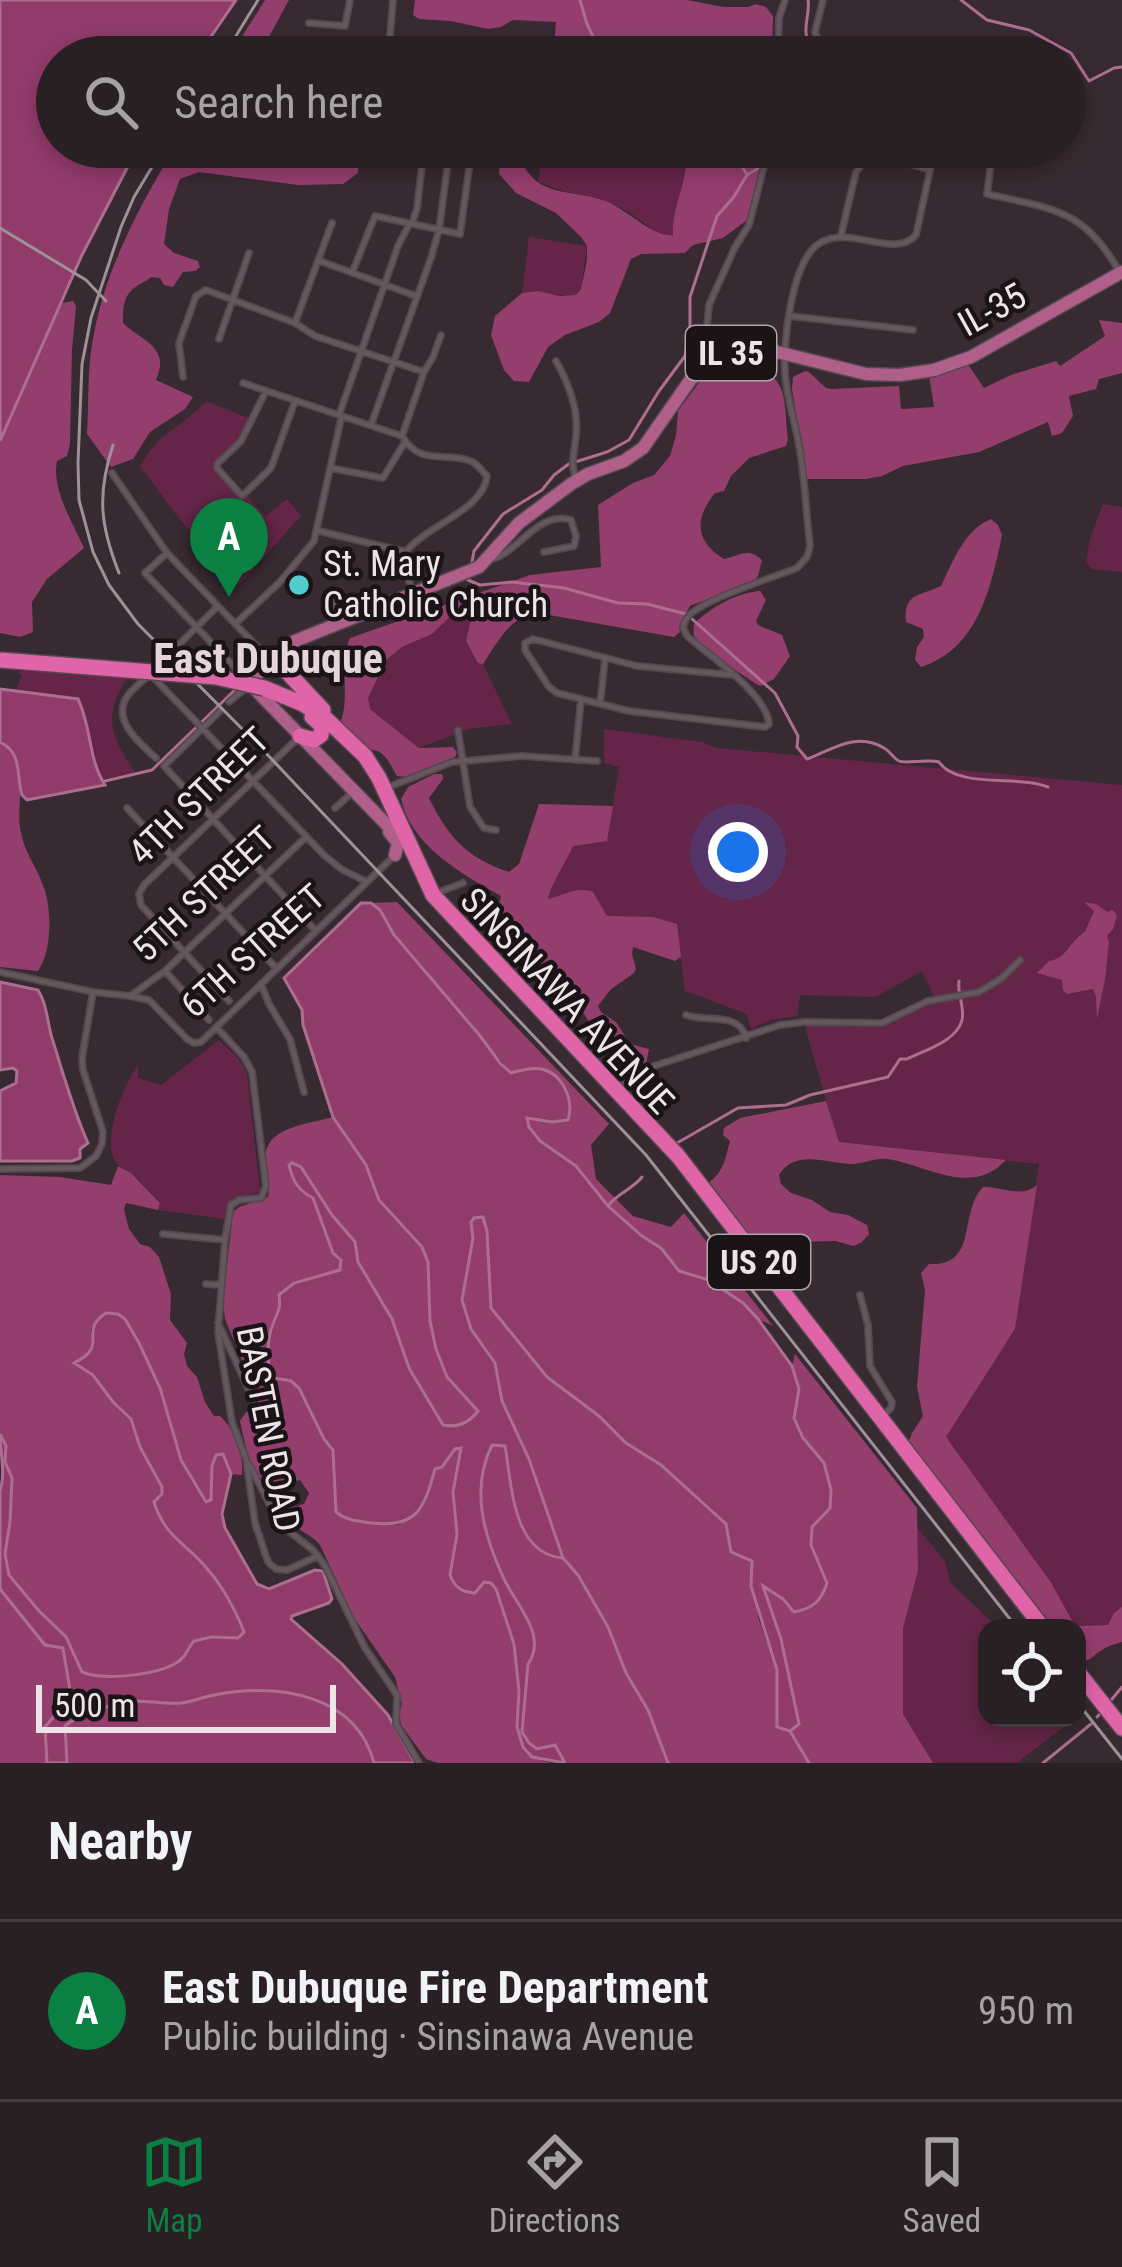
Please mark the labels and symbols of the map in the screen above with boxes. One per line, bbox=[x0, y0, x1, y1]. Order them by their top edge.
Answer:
street label: IL-35 bbox=[951, 275, 1033, 345]
road number: IL 35 bbox=[686, 326, 776, 380]
pin: A bbox=[190, 498, 268, 597]
place label: St. Mary Catholic Church bbox=[323, 543, 548, 626]
marker: St. Mary Catholic Church bbox=[286, 572, 312, 598]
district label: East Dubuque bbox=[153, 634, 383, 683]
street label: 4TH STREET bbox=[120, 719, 278, 873]
street label: 5TH STREET bbox=[124, 818, 284, 970]
your location bbox=[708, 822, 768, 882]
street label: 6TH STREET bbox=[173, 876, 333, 1026]
street label: SINSINAWA AVENUE bbox=[452, 879, 682, 1123]
road number: US 20 bbox=[708, 1235, 810, 1289]
street label: BASTEN ROAD bbox=[228, 1323, 308, 1535]
scale bar bbox=[36, 1679, 336, 1732]

